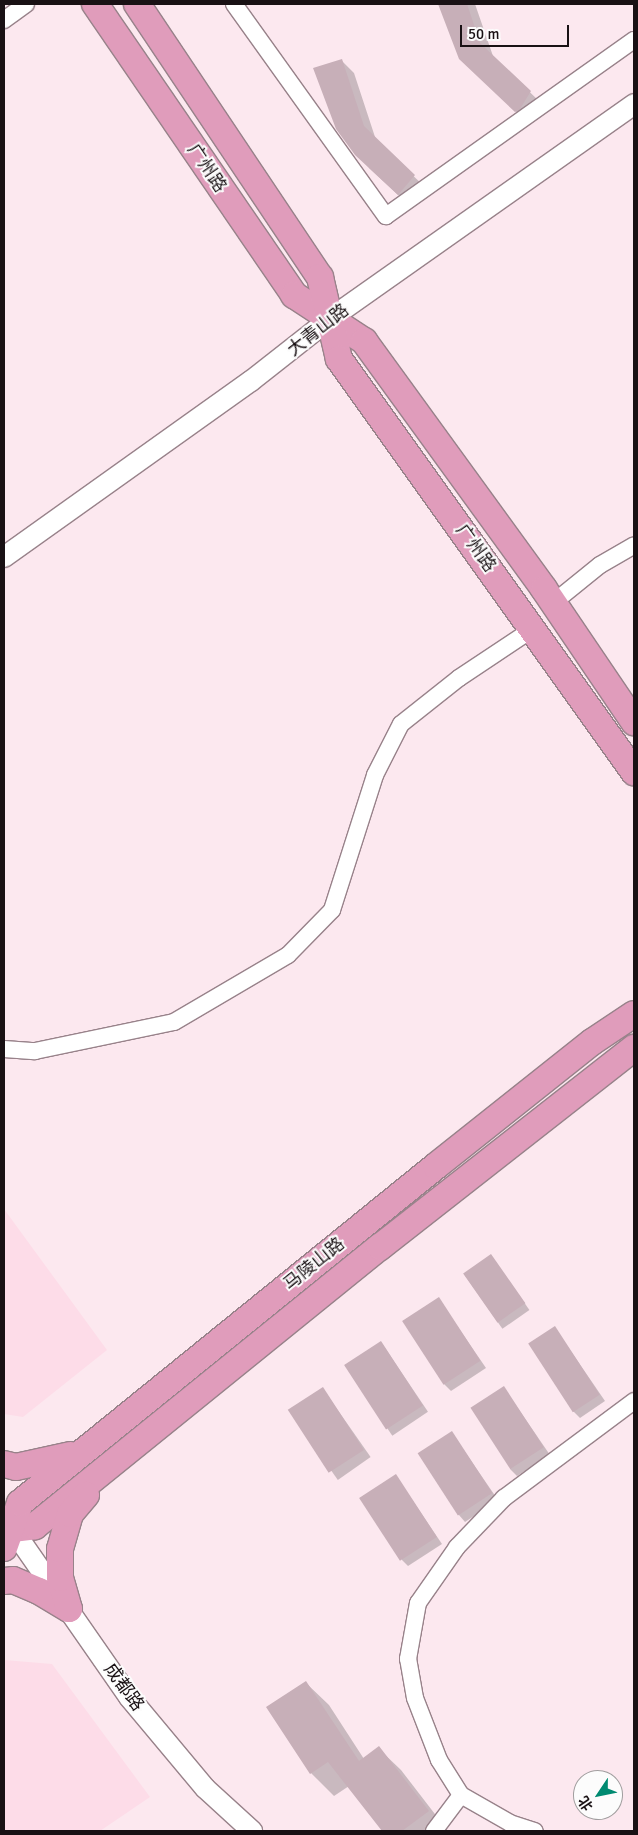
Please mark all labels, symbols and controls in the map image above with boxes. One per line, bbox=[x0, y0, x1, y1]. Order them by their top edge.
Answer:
scale bar bbox=[463, 15, 572, 47]
text: 50 m bbox=[468, 25, 499, 43]
street label: 广州路 bbox=[183, 140, 231, 196]
street label: 大青山路 bbox=[283, 299, 353, 361]
street label: 广州路 bbox=[451, 520, 501, 576]
street label: 马陵山路 bbox=[279, 1233, 349, 1295]
street label: 成都路 bbox=[99, 1659, 149, 1715]
north arrow bbox=[573, 1770, 623, 1820]
text: 北 bbox=[575, 1793, 597, 1814]

